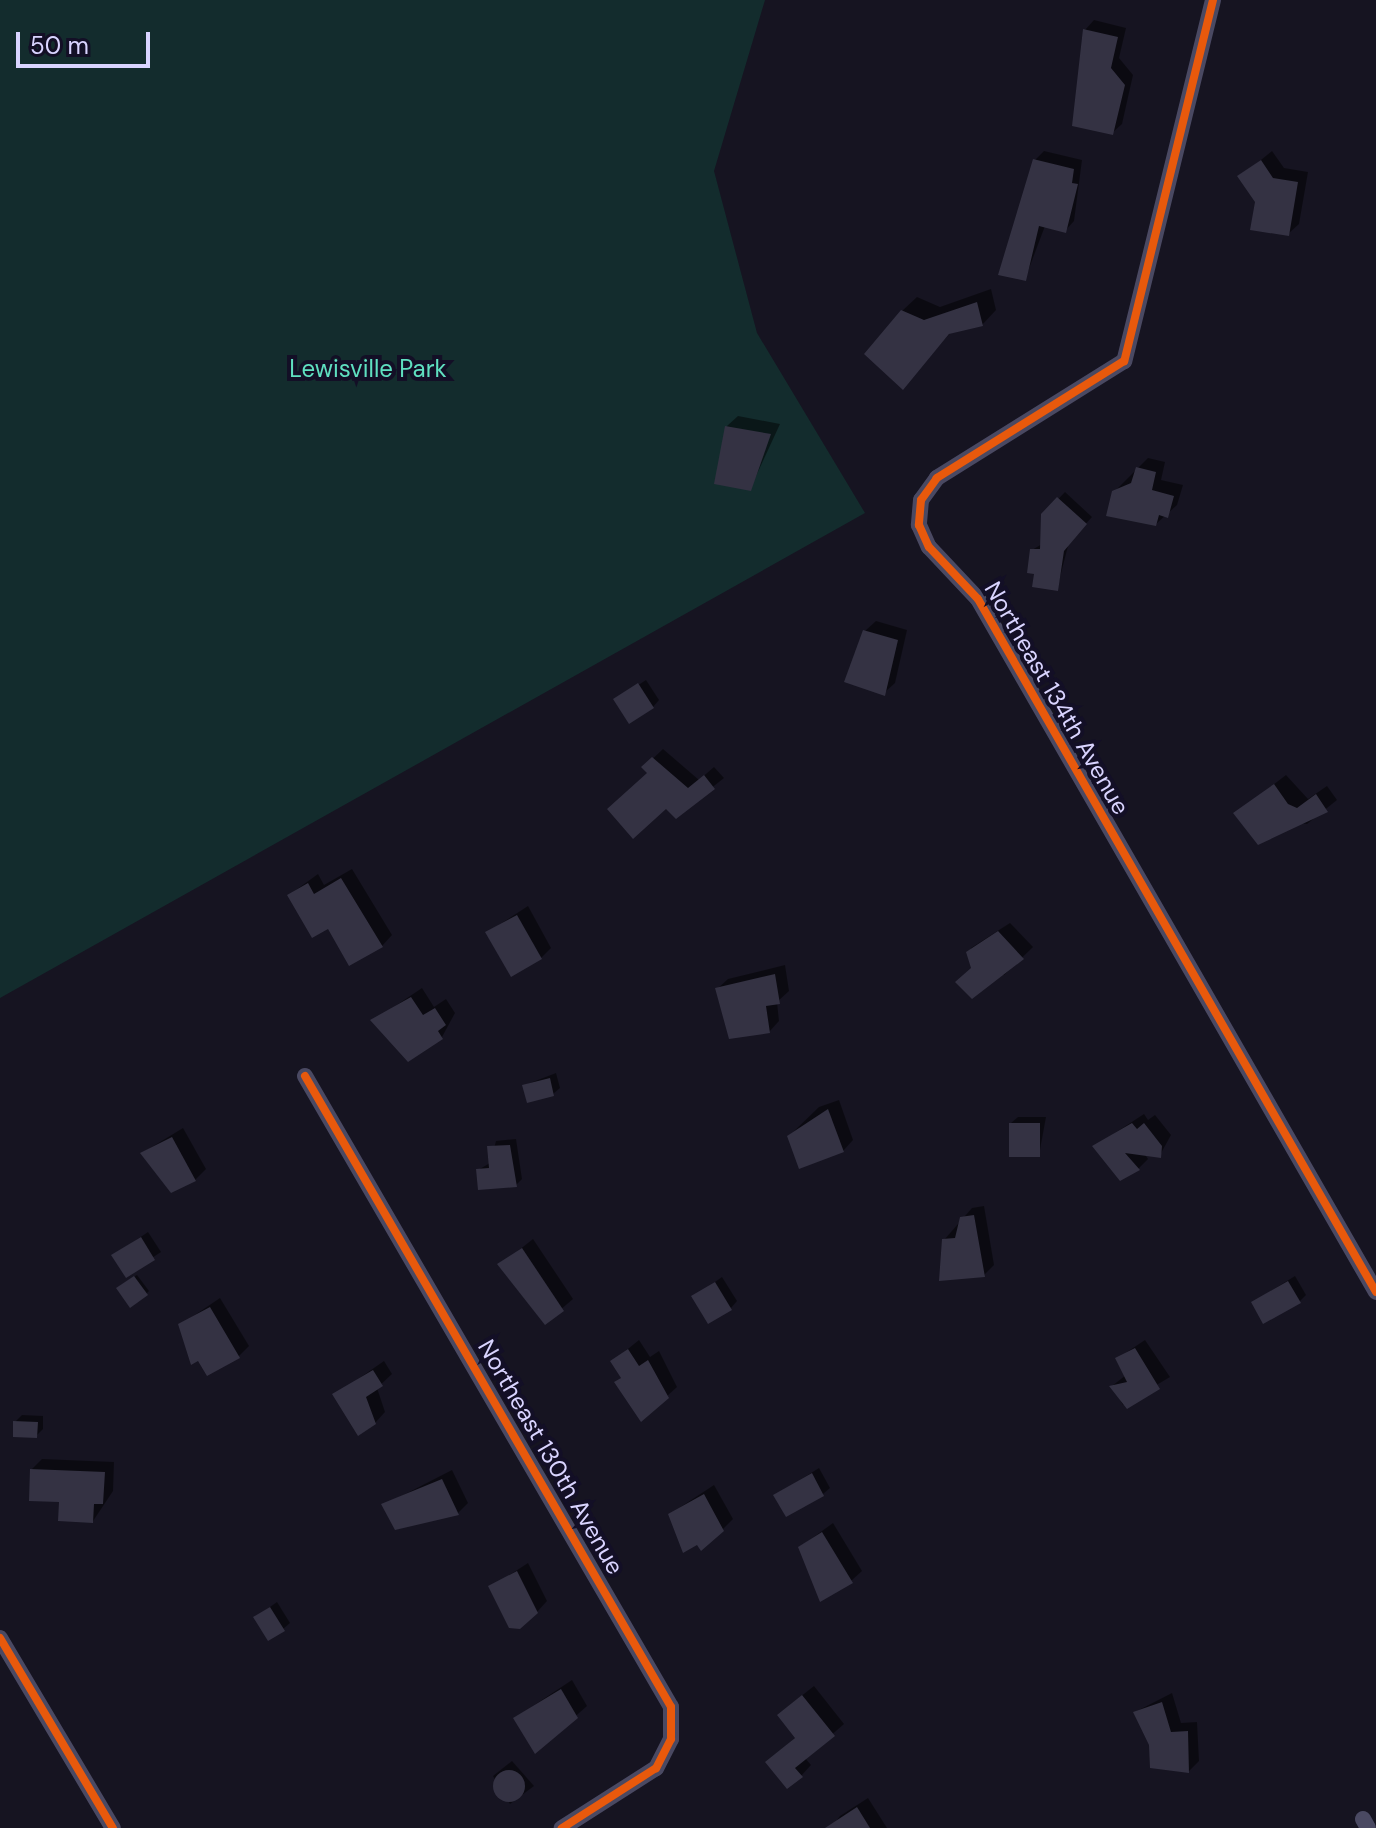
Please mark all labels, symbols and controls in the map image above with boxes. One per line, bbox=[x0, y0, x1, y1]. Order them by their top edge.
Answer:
scale bar bbox=[20, 16, 154, 66]
text: 50 m bbox=[30, 30, 89, 61]
park label: Lewisville Park bbox=[289, 355, 447, 383]
street label: Northeast 134th Avenue bbox=[978, 576, 1136, 820]
street label: Northeast 130th Avenue bbox=[472, 1335, 630, 1579]

